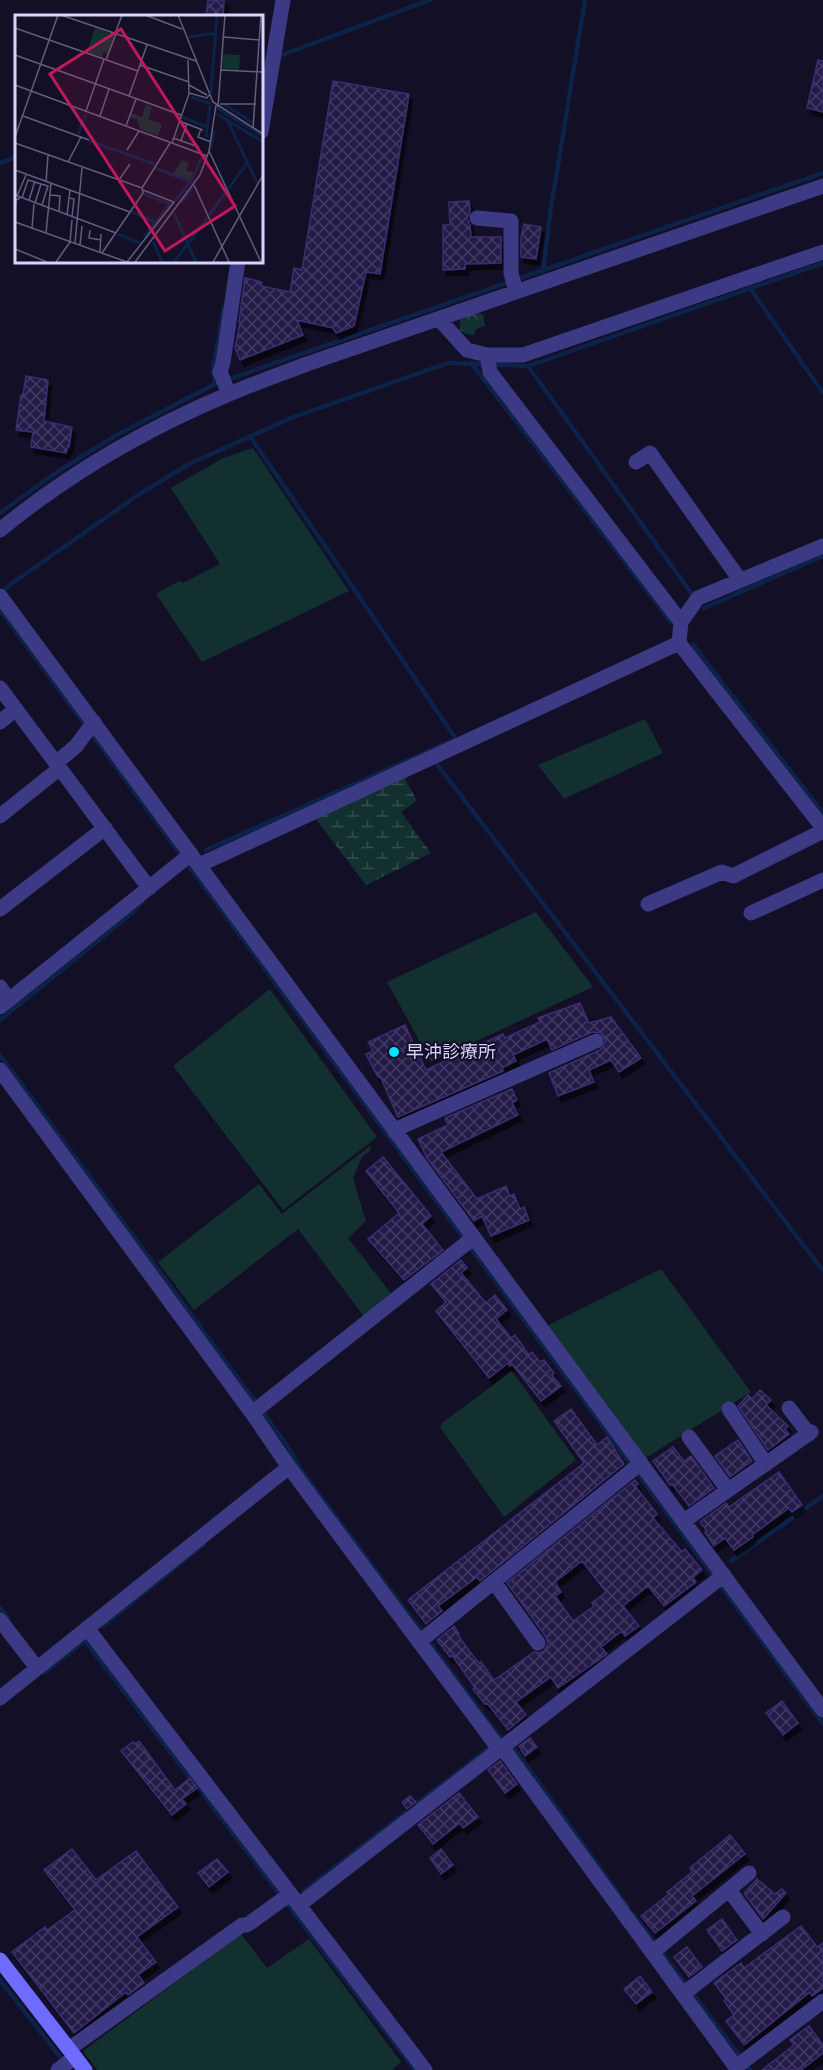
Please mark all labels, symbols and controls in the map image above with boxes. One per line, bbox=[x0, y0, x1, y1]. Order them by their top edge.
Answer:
inset map bbox=[15, 15, 262, 262]
place label: 早沖診療所 bbox=[406, 1038, 496, 1065]
marker: 早沖診療所 bbox=[387, 1045, 401, 1059]

